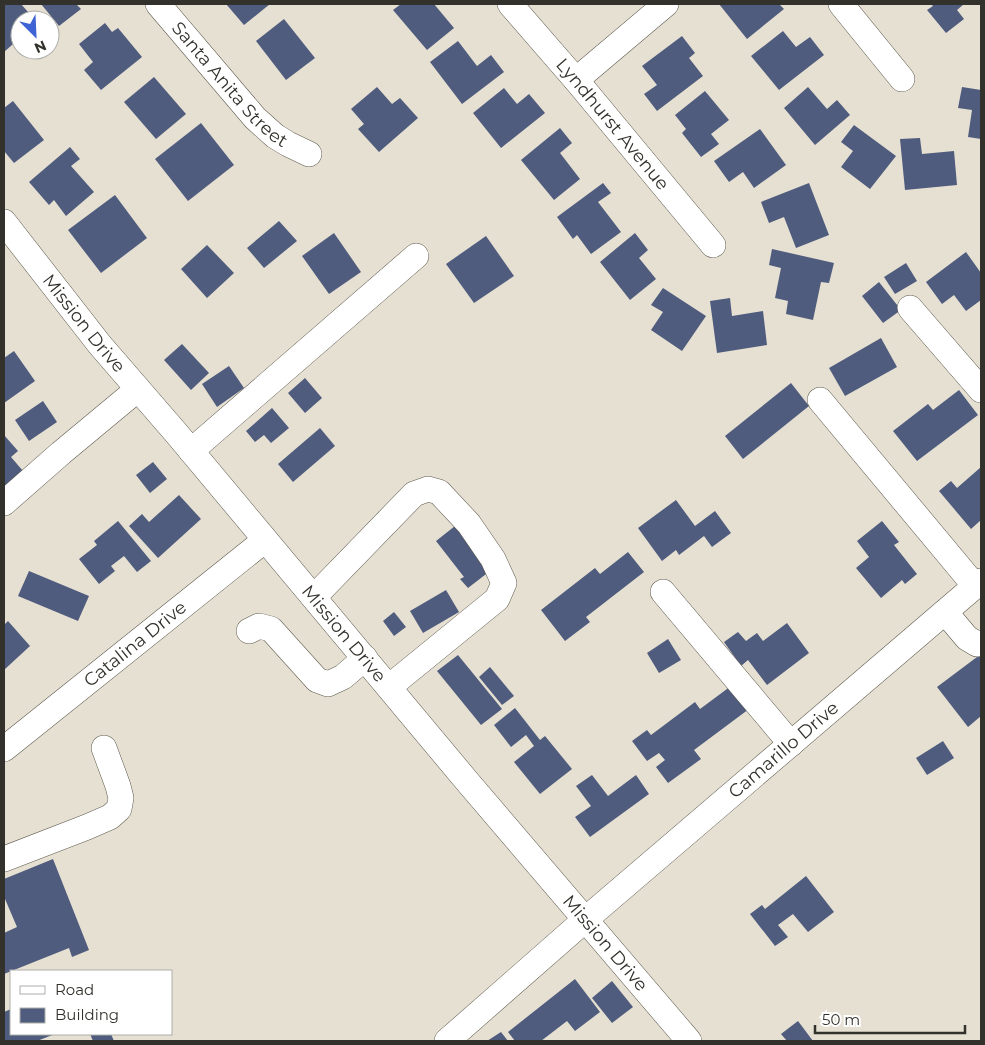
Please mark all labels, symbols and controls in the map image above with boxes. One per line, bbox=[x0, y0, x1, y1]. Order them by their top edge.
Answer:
north arrow bbox=[10, 10, 60, 60]
street label: Santa Anita Street bbox=[167, 17, 292, 152]
text: N bbox=[31, 36, 49, 57]
street label: Lyndhurst Avenue bbox=[551, 54, 674, 195]
street label: Mission Drive bbox=[38, 270, 130, 377]
street label: Mission Drive bbox=[297, 581, 391, 687]
street label: Catalina Drive bbox=[79, 596, 191, 692]
street label: Camarillo Drive bbox=[724, 697, 843, 803]
street label: Mission Drive bbox=[558, 890, 653, 996]
legend bbox=[10, 970, 172, 1035]
text: Road bbox=[55, 980, 94, 999]
scale bar bbox=[815, 1002, 965, 1034]
text: Building bbox=[55, 1005, 119, 1024]
text: 50 m bbox=[822, 1010, 860, 1029]

